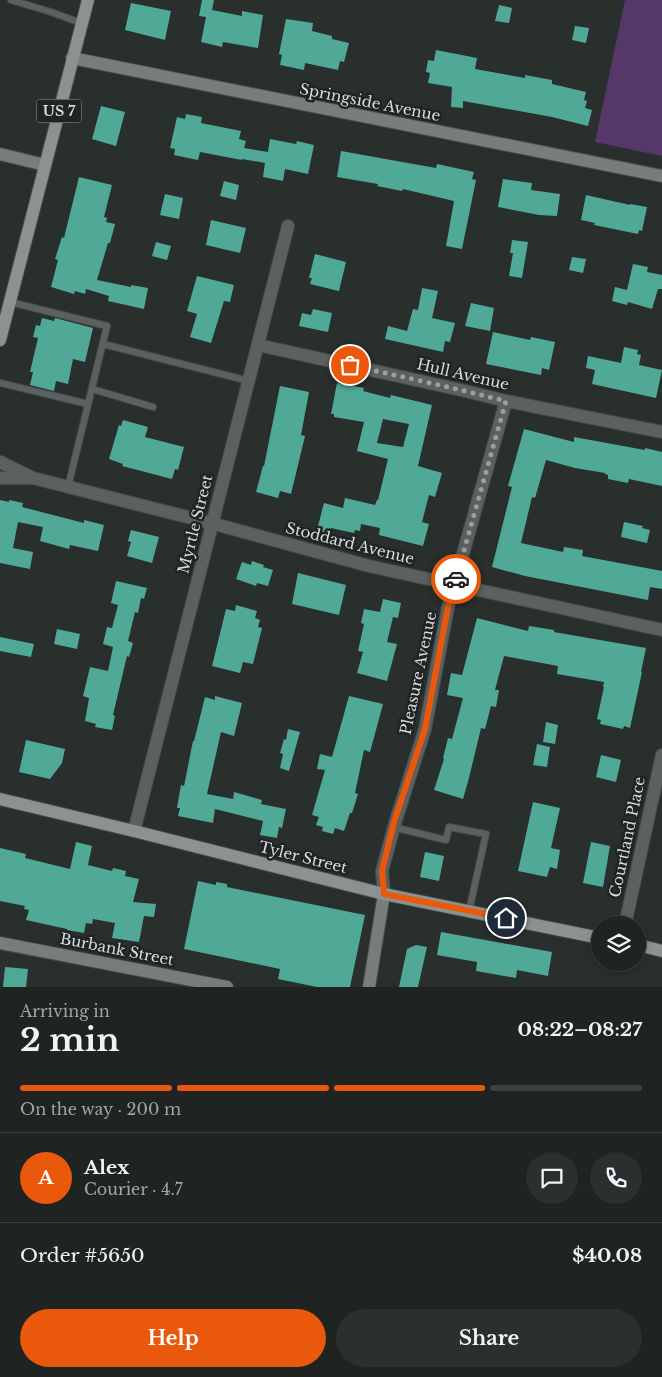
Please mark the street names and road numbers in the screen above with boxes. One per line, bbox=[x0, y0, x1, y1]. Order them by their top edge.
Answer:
street label: Springside Avenue bbox=[298, 79, 442, 125]
road number: US 7 bbox=[36, 100, 82, 122]
street label: Hull Avenue bbox=[415, 354, 511, 394]
street label: Myrtle Street bbox=[174, 472, 217, 575]
street label: Stoddard Avenue bbox=[284, 518, 416, 568]
street label: Pleasure Avenue bbox=[396, 610, 440, 736]
street label: Courtland Place bbox=[605, 775, 649, 899]
street label: Tyler Street bbox=[257, 837, 349, 877]
street label: Burbank Street bbox=[58, 929, 176, 969]

